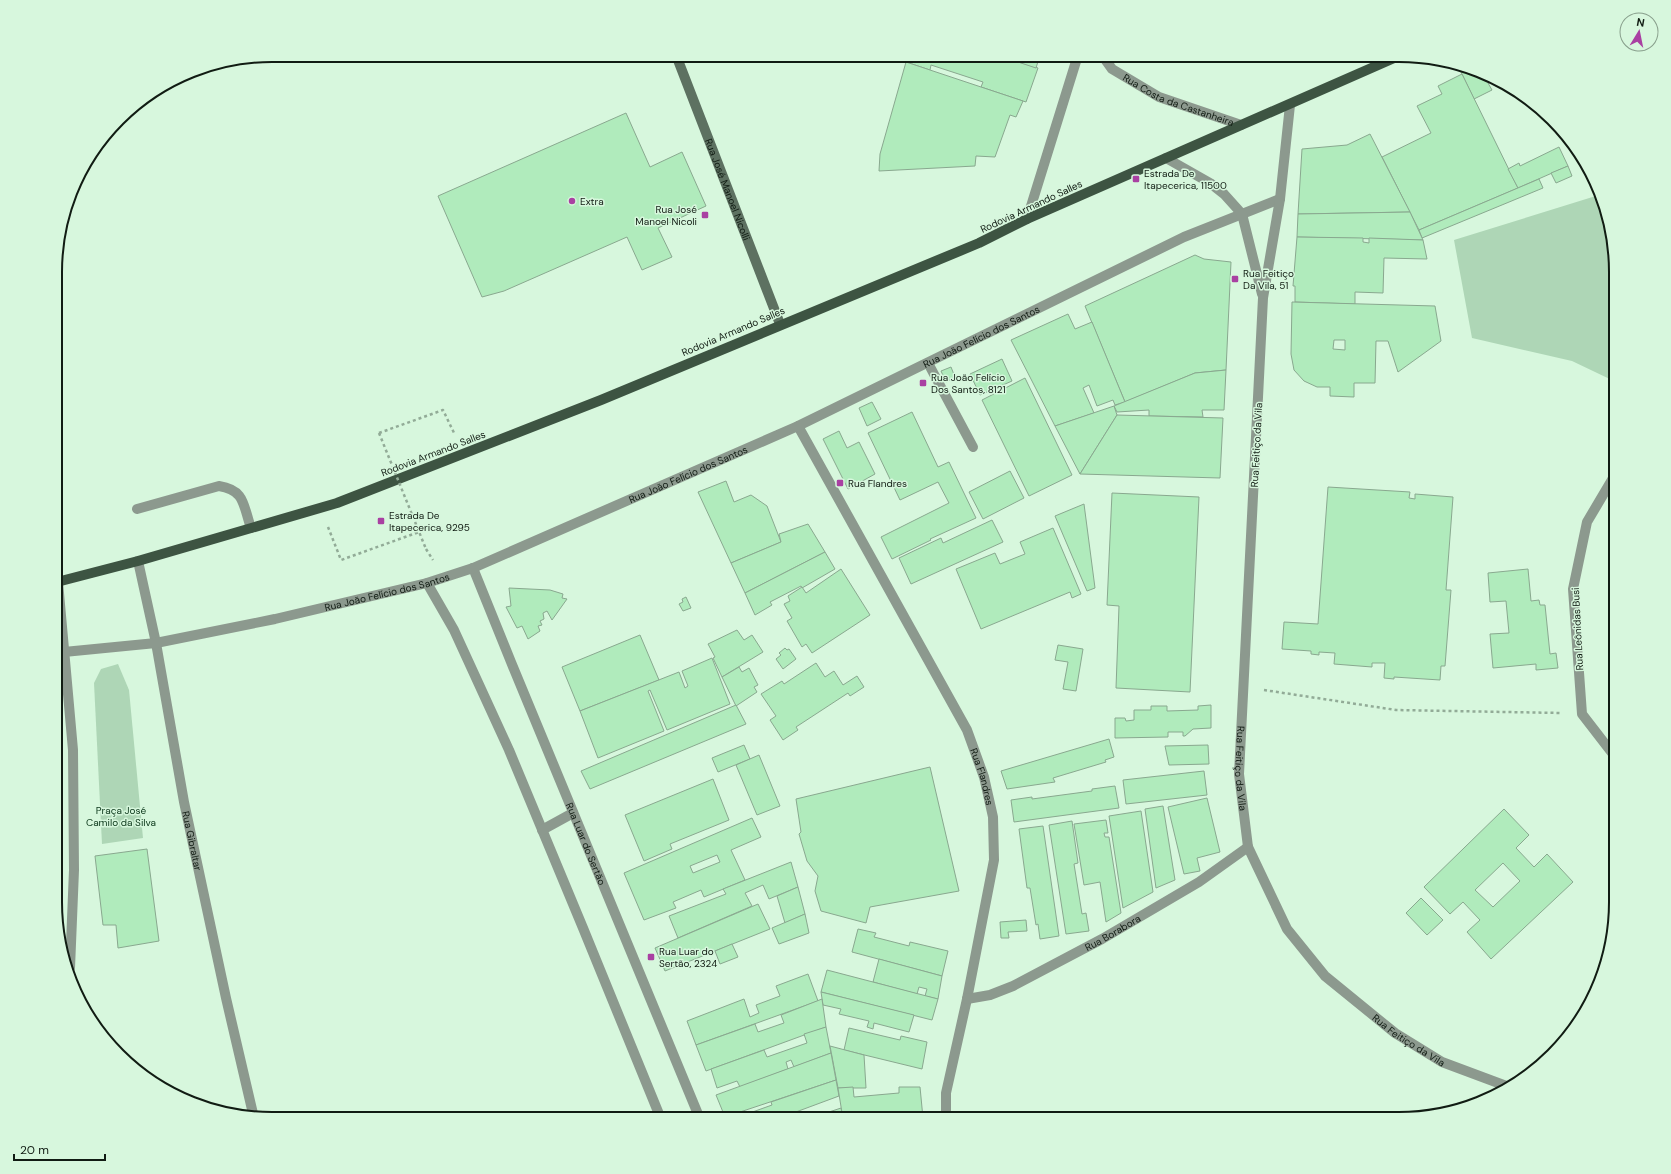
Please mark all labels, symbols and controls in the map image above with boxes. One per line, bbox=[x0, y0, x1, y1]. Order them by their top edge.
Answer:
north arrow bbox=[1619, 12, 1659, 52]
text: N bbox=[1636, 15, 1646, 30]
street label: Rua Costa da Castanheira bbox=[1120, 71, 1236, 129]
street label: Rua José Manoel Nicolli bbox=[702, 137, 753, 242]
place label: Estrada De Itapecerica, 11500 bbox=[1144, 167, 1227, 192]
marker: Estrada De Itapecerica, 11500 bbox=[1131, 174, 1141, 184]
street label: Rodovia Armando Salles bbox=[978, 177, 1084, 236]
place label: Extra bbox=[580, 195, 604, 208]
marker: Extra bbox=[567, 196, 577, 206]
place label: Rua José Manoel Nicoli bbox=[635, 203, 697, 228]
marker: Rua José Manoel Nicoli bbox=[700, 210, 710, 220]
place label: Rua Feitiço Da Vila, 51 bbox=[1243, 267, 1294, 292]
marker: Rua Feitiço Da Vila, 51 bbox=[1230, 274, 1240, 284]
street label: Rua João Felício dos Santos bbox=[921, 303, 1042, 371]
street label: Rodovia Armando Salles bbox=[680, 304, 787, 359]
place label: Rua João Felício Dos Santos, 8121 bbox=[931, 371, 1006, 396]
marker: Rua João Felício Dos Santos, 8121 bbox=[918, 378, 928, 388]
street label: Rua Feitiço da Vila bbox=[1248, 402, 1265, 488]
street label: Rodovia Armando Salles bbox=[379, 428, 487, 479]
street label: Rua João Felício dos Santos bbox=[627, 443, 750, 506]
place label: Rua Flandres bbox=[848, 477, 907, 490]
marker: Rua Flandres bbox=[835, 478, 845, 488]
place label: Estrada De Itapecerica, 9295 bbox=[389, 509, 470, 534]
marker: Estrada De Itapecerica, 9295 bbox=[376, 516, 386, 526]
street label: Rua João Felício dos Santos bbox=[323, 570, 451, 614]
street label: Rua Leônidas Busi bbox=[1569, 587, 1586, 671]
street label: Rua Feitiço da Vila bbox=[1232, 726, 1249, 811]
street label: Rua Flandres bbox=[967, 746, 996, 807]
street label: Rua Luar do Sertão bbox=[563, 801, 609, 887]
park label: Praça José Camilo da Silva bbox=[86, 804, 156, 829]
street label: Rua Gibraltar bbox=[179, 810, 205, 872]
street label: Rua Borabora bbox=[1083, 912, 1143, 954]
place label: Rua Luar do Sertão, 2324 bbox=[659, 945, 717, 970]
marker: Rua Luar do Sertão, 2324 bbox=[646, 952, 656, 962]
street label: Rua Feitiço da Vila bbox=[1370, 1011, 1447, 1069]
scale bar bbox=[14, 1136, 105, 1162]
text: 20 m bbox=[20, 1142, 49, 1158]

